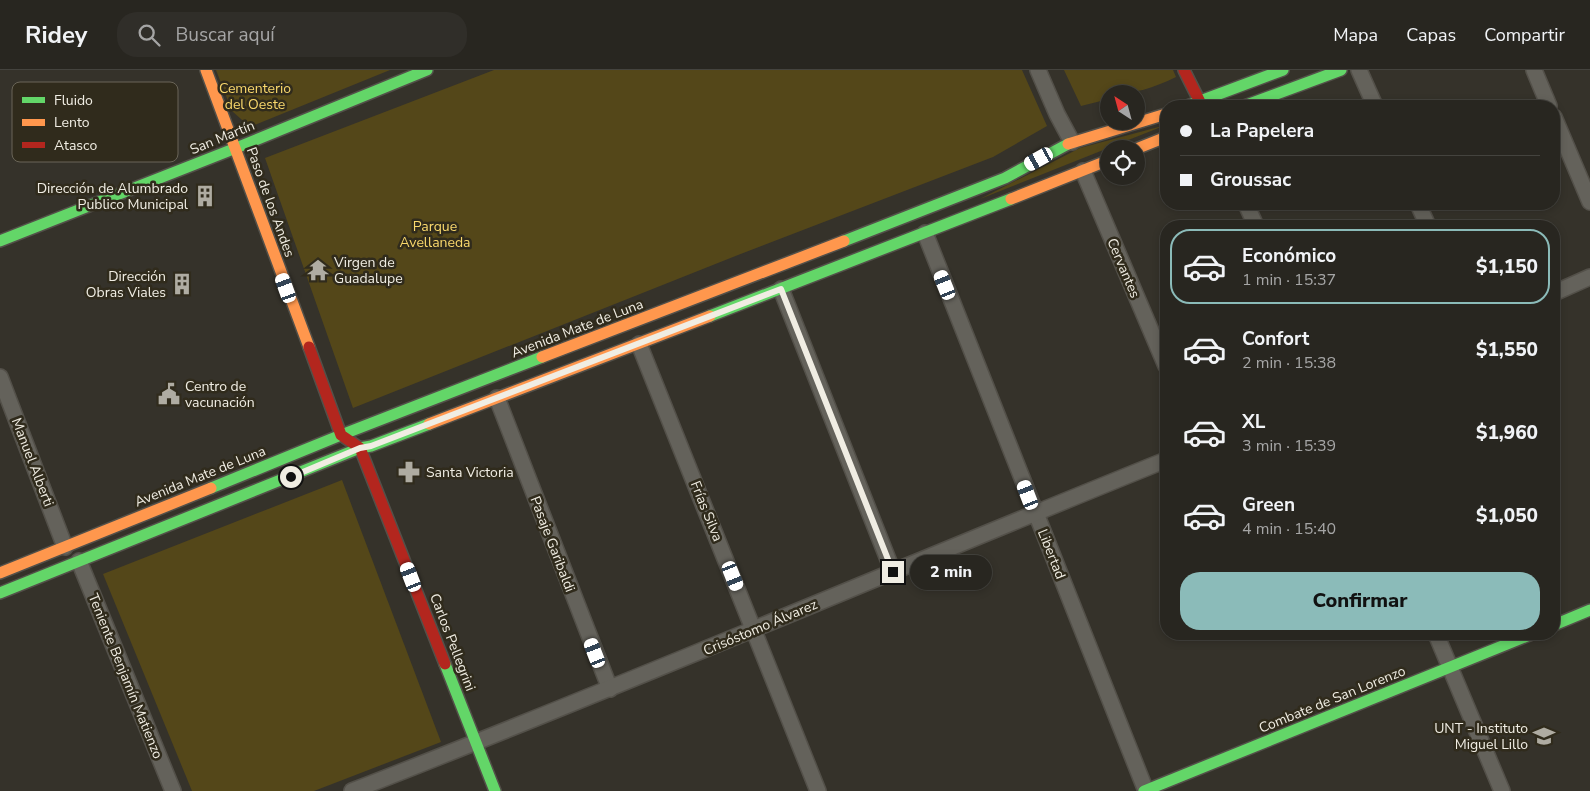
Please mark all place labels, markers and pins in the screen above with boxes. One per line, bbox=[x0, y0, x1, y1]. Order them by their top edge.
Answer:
place label: Dirección de Alumbrado Publico Municipal bbox=[37, 179, 189, 214]
building icon: Dirección de Alumbrado Publico Municipal bbox=[192, 183, 218, 209]
place label: Virgen de Guadalupe bbox=[333, 253, 403, 288]
temple icon: Virgen de Guadalupe bbox=[305, 257, 331, 283]
place label: Dirección Obras Viales bbox=[86, 267, 166, 302]
building icon: Dirección Obras Viales bbox=[169, 271, 195, 297]
place label: Centro de vacunación bbox=[185, 377, 255, 412]
public building icon: Centro de vacunación bbox=[156, 381, 182, 407]
pharmacy icon: Santa Victoria bbox=[396, 459, 422, 485]
place label: Santa Victoria bbox=[426, 463, 514, 482]
place label: UNT - Instituto Miguel Lillo bbox=[1434, 719, 1528, 754]
school or university icon: UNT - Instituto Miguel Lillo bbox=[1531, 723, 1557, 749]

